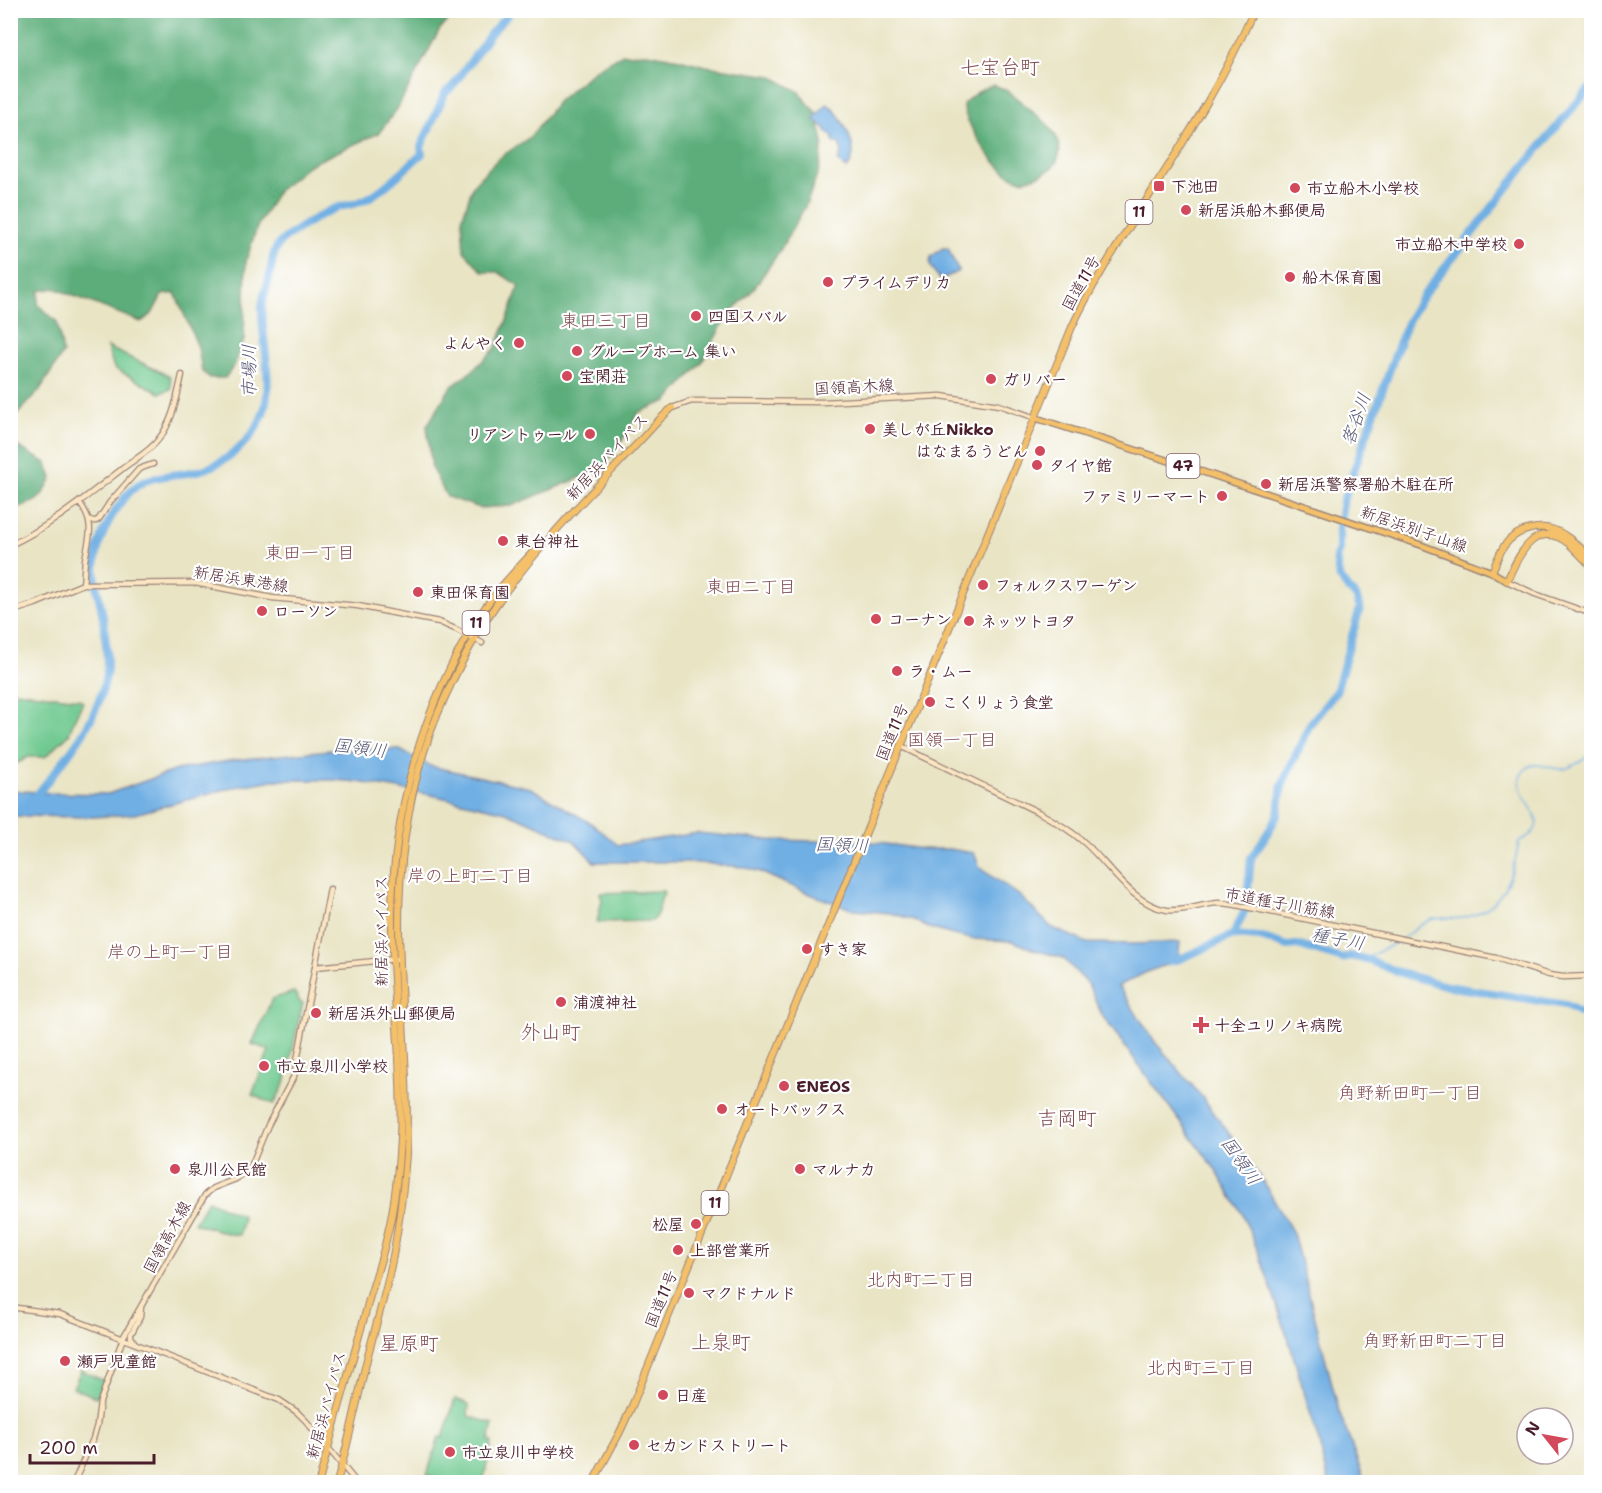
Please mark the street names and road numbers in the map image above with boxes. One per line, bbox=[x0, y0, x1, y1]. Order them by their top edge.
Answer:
road number: 11 bbox=[1126, 200, 1152, 224]
street label: 国道11号 bbox=[1057, 251, 1105, 315]
street label: 国領高木線 bbox=[813, 374, 895, 400]
street label: 新居浜バイパス bbox=[561, 409, 653, 505]
road number: 47 bbox=[1166, 454, 1200, 478]
street label: 新居浜別子山線 bbox=[1358, 501, 1470, 557]
street label: 新居浜東港線 bbox=[192, 561, 290, 597]
road number: 11 bbox=[462, 611, 490, 635]
street label: 国道11号 bbox=[871, 700, 913, 764]
street label: 新居浜バイパス bbox=[371, 875, 392, 987]
street label: 市道種子川筋線 bbox=[1223, 883, 1337, 923]
road number: 11 bbox=[702, 1191, 728, 1215]
street label: 国領高木線 bbox=[138, 1197, 196, 1277]
street label: 国道11号 bbox=[640, 1267, 682, 1331]
street label: 新居浜バイパス bbox=[301, 1348, 351, 1462]

